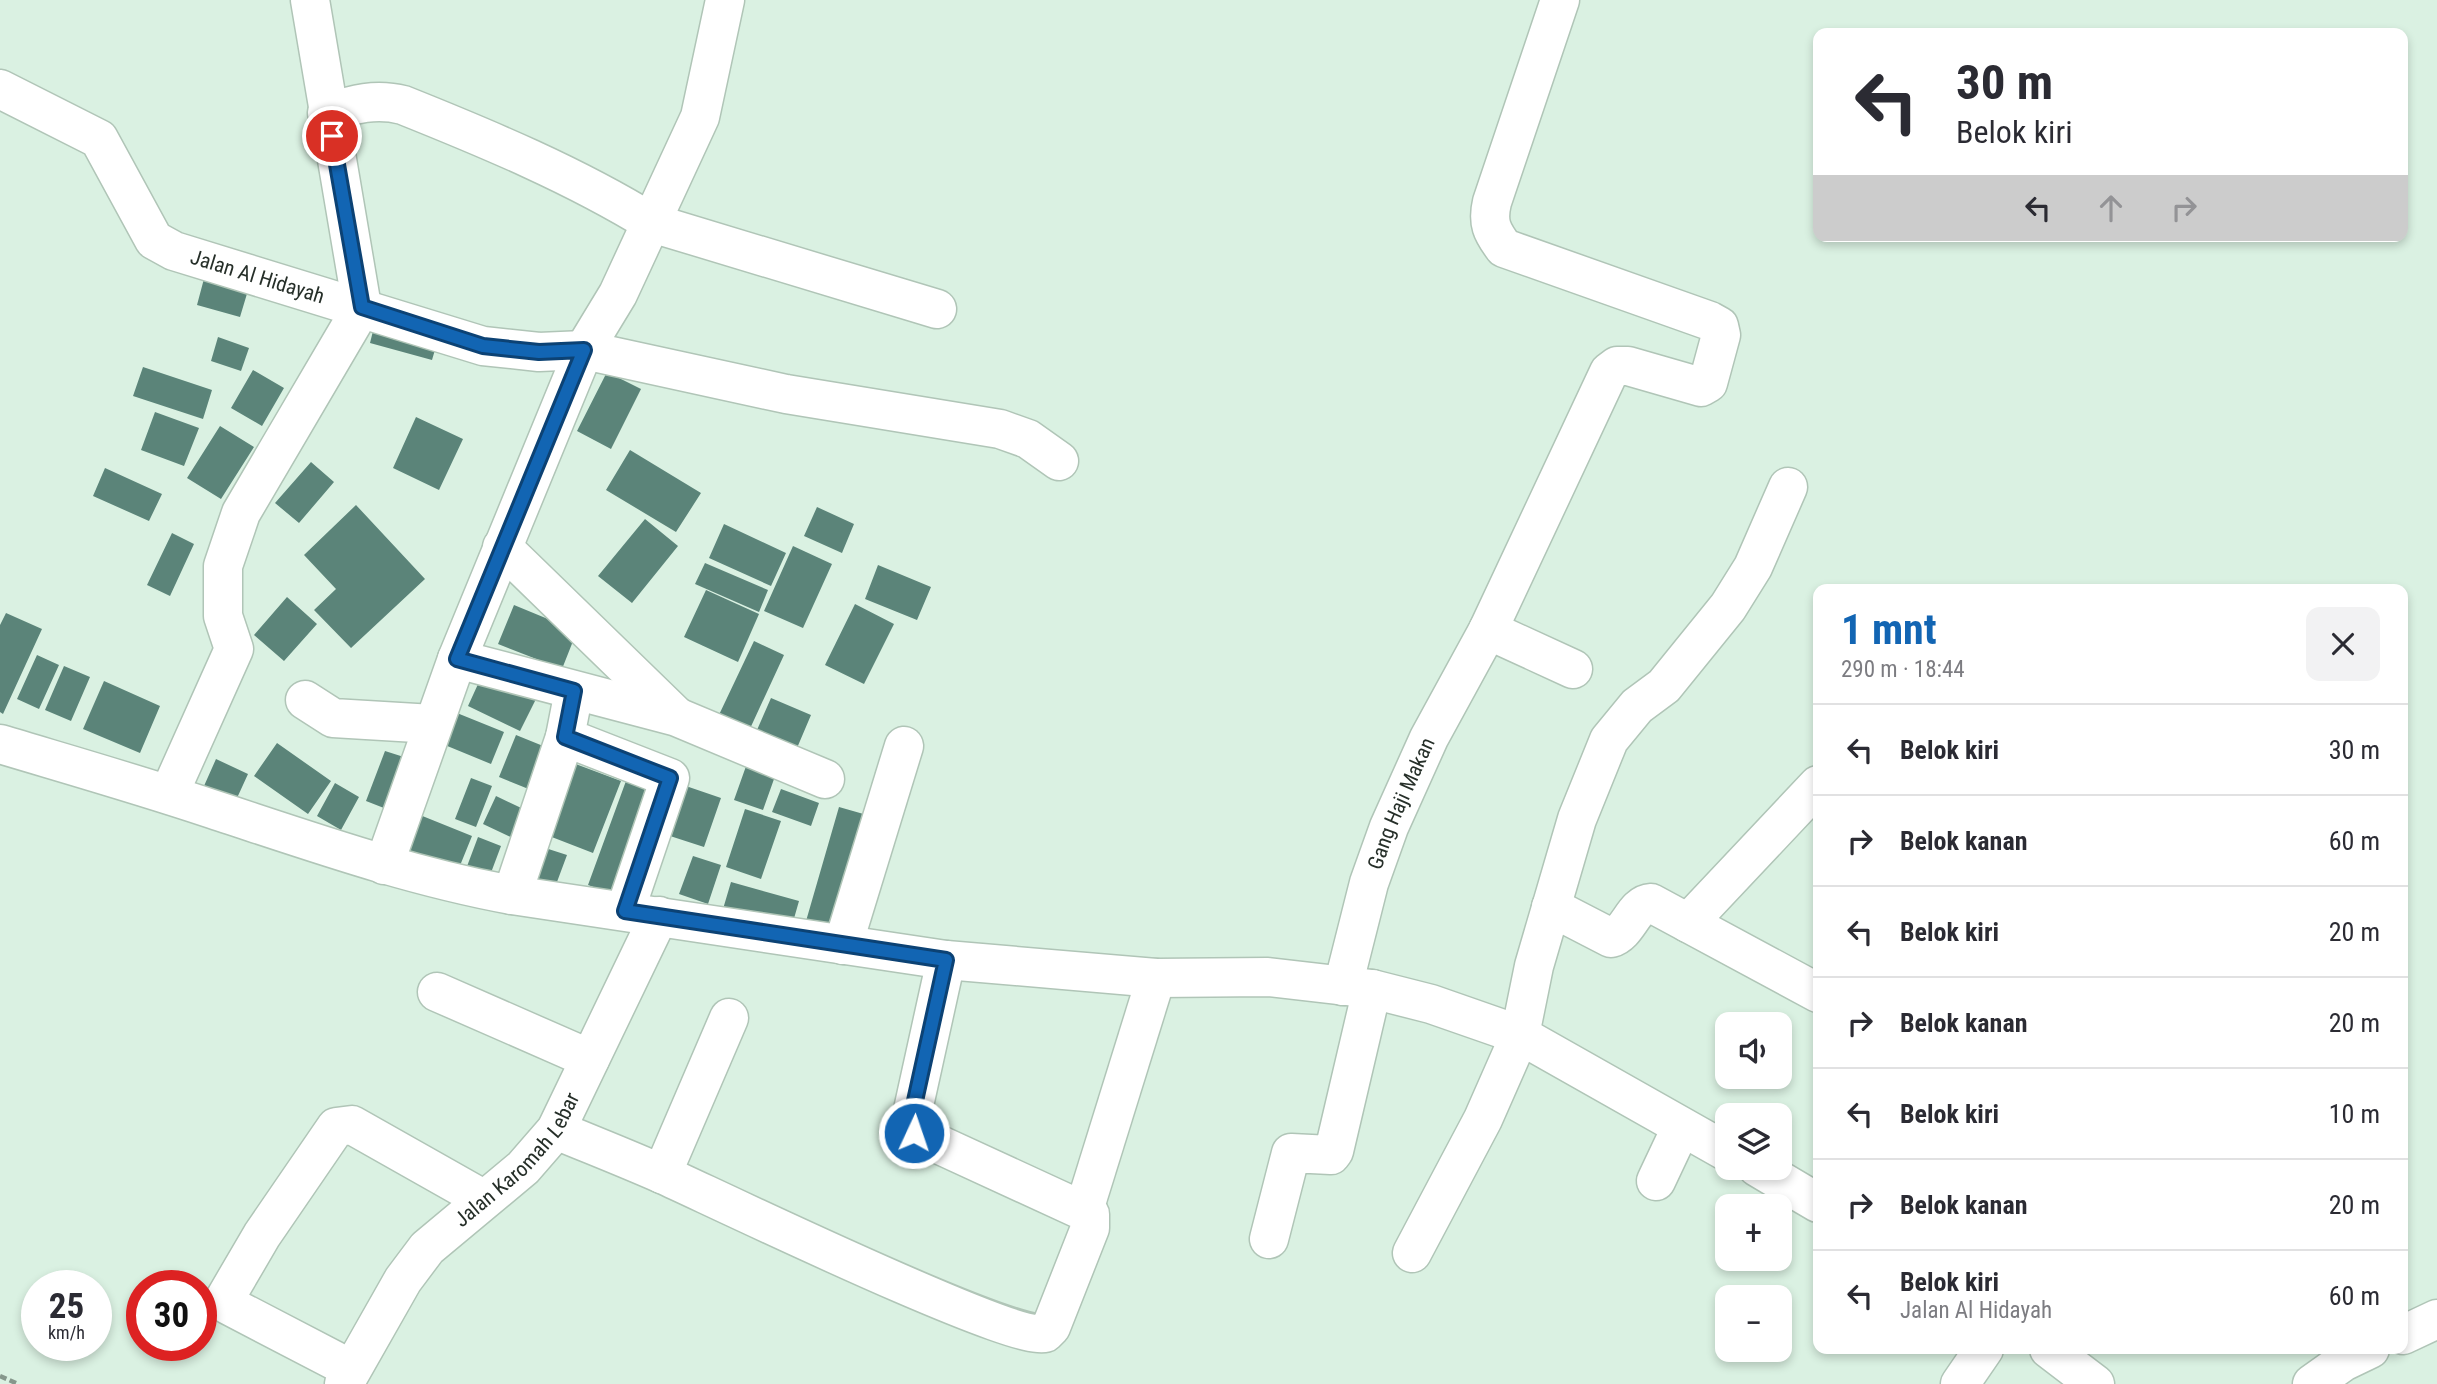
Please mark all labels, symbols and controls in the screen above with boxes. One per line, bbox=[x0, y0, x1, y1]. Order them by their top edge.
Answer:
text: 30 m bbox=[1956, 54, 2053, 111]
icon: left bbox=[1841, 56, 1932, 147]
pin bbox=[302, 106, 362, 166]
text: Belok kiri bbox=[1956, 113, 2073, 151]
icon: arrive bbox=[313, 117, 351, 155]
icon: left bbox=[2019, 189, 2057, 227]
icon: ahead bbox=[2092, 189, 2130, 227]
icon: right bbox=[2165, 189, 2203, 227]
street label: Jalan Al Hidayah bbox=[188, 245, 327, 309]
text: 1 mnt bbox=[1841, 605, 1937, 654]
button: close bbox=[2306, 607, 2380, 681]
text: 290 m · 18:44 bbox=[1841, 656, 1965, 683]
icon: left bbox=[1841, 731, 1879, 769]
street label: Gang Haji Makan bbox=[1363, 734, 1440, 873]
text: Belok kiri bbox=[1900, 735, 1999, 765]
text: 30 m bbox=[2329, 735, 2380, 765]
icon: right bbox=[1841, 822, 1879, 860]
text: Belok kanan bbox=[1900, 826, 2027, 856]
text: 60 m bbox=[2329, 826, 2380, 856]
icon: left bbox=[1841, 913, 1879, 951]
text: Belok kiri bbox=[1900, 917, 1999, 947]
text: 20 m bbox=[2329, 917, 2380, 947]
icon: right bbox=[1841, 1004, 1879, 1042]
text: Belok kanan bbox=[1900, 1008, 2027, 1038]
text: 20 m bbox=[2329, 1008, 2380, 1038]
map controls bbox=[1715, 1012, 1792, 1362]
button: sound bbox=[1715, 1012, 1792, 1089]
street label: Jalan Karomah Lebar bbox=[450, 1089, 584, 1232]
icon: left bbox=[1841, 1095, 1879, 1133]
position arrow bbox=[877, 1096, 951, 1170]
text: Belok kiri bbox=[1900, 1099, 1999, 1129]
text: 10 m bbox=[2329, 1099, 2380, 1129]
button: layers bbox=[1715, 1103, 1792, 1180]
icon: right bbox=[1841, 1186, 1879, 1224]
text: Belok kanan bbox=[1900, 1190, 2027, 1220]
text: 20 m bbox=[2329, 1190, 2380, 1220]
button: + bbox=[1715, 1194, 1792, 1271]
text: Belok kiri bbox=[1900, 1267, 1999, 1297]
speed limit sign: 30 bbox=[126, 1270, 217, 1361]
icon: left bbox=[1841, 1277, 1879, 1315]
text: 60 m bbox=[2329, 1281, 2380, 1311]
button: − bbox=[1715, 1285, 1792, 1362]
text: 25 bbox=[49, 1286, 84, 1327]
text: Jalan Al Hidayah bbox=[1900, 1297, 2052, 1324]
text: km/h bbox=[48, 1322, 85, 1343]

